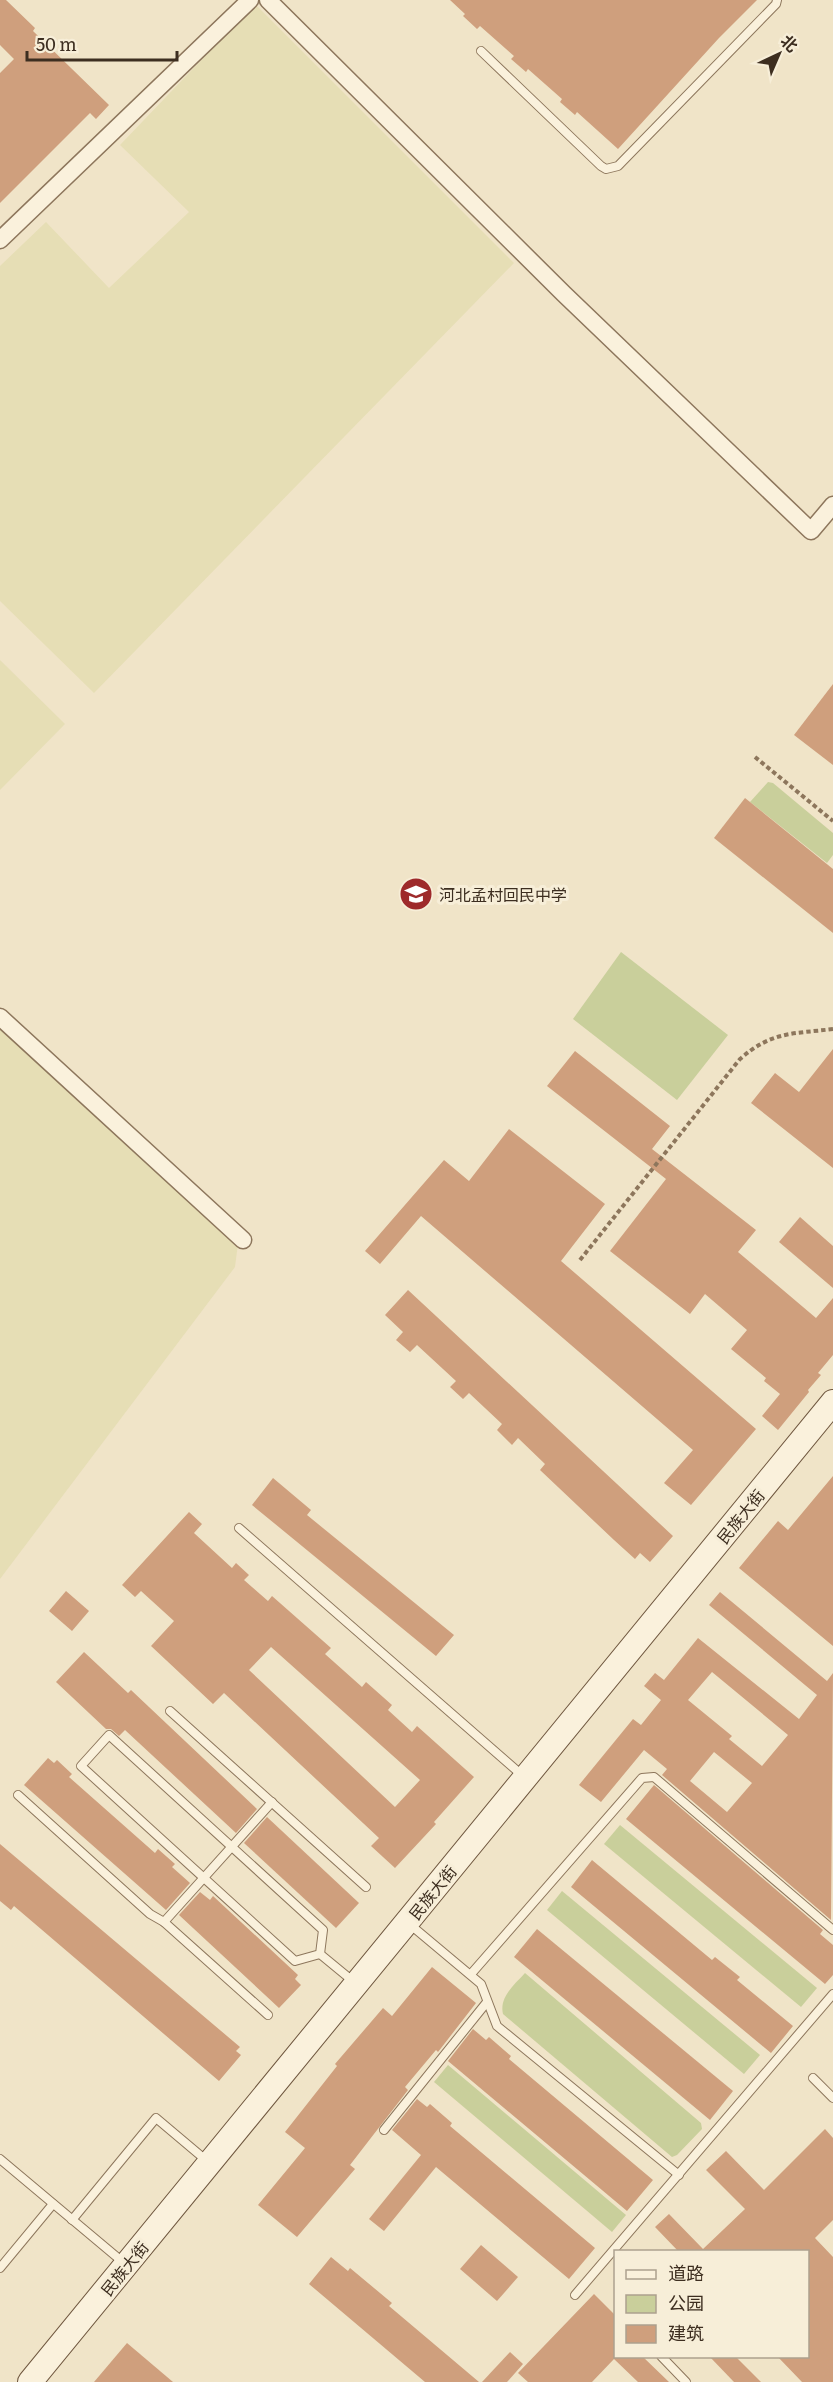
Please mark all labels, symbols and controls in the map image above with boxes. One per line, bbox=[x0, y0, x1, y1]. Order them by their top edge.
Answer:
scale bar bbox=[27, 24, 177, 62]
north arrow bbox=[749, 24, 809, 84]
text: 北 bbox=[776, 28, 804, 57]
text: 50 m bbox=[36, 30, 77, 57]
school or university icon: 河北孟村回民中学 bbox=[398, 876, 434, 912]
place label: 河北孟村回民中学 bbox=[439, 882, 567, 906]
street label: 民族大街 bbox=[711, 1484, 769, 1548]
street label: 民族大街 bbox=[403, 1860, 461, 1924]
street label: 民族大街 bbox=[95, 2236, 153, 2300]
legend bbox=[614, 2250, 809, 2358]
text: 道路 bbox=[668, 2259, 704, 2286]
text: 公园 bbox=[668, 2289, 704, 2316]
text: 建筑 bbox=[668, 2319, 704, 2346]

